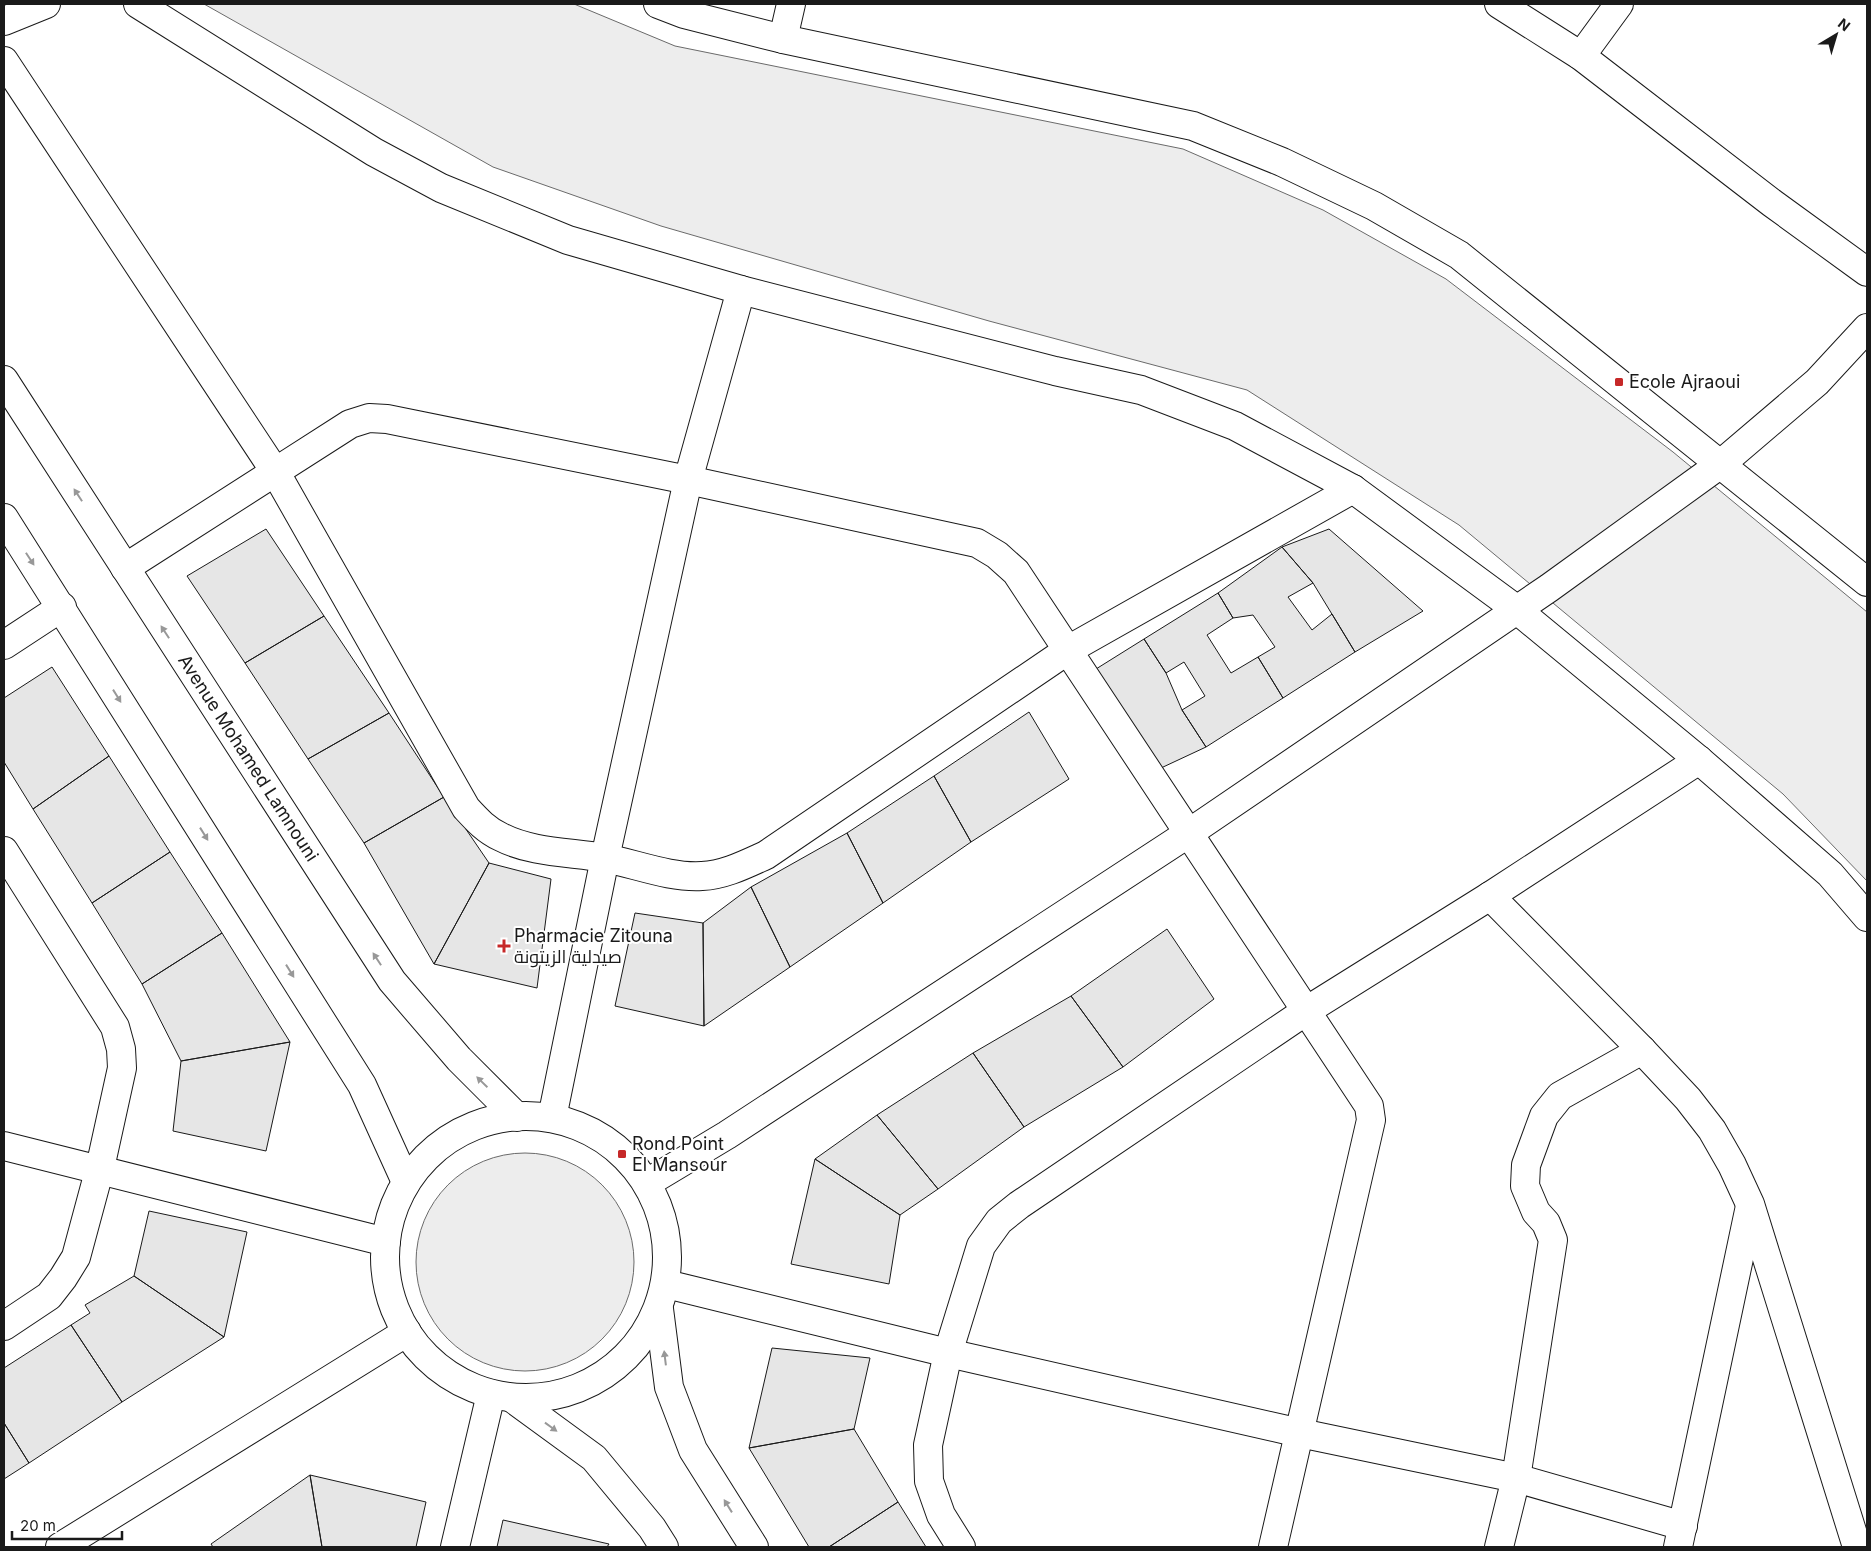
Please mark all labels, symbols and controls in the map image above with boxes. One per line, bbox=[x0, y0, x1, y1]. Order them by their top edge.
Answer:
north arrow bbox=[1811, 10, 1861, 60]
text: N bbox=[1835, 14, 1854, 34]
place label: Ecole Ajraoui bbox=[1629, 371, 1740, 392]
marker: Ecole Ajraoui bbox=[1613, 376, 1625, 388]
one-way arrow bbox=[73, 488, 82, 502]
one-way arrow bbox=[26, 552, 35, 566]
one-way arrow bbox=[161, 625, 170, 638]
street label: Avenue Mohamed Lamnouni bbox=[174, 651, 323, 865]
one-way arrow bbox=[113, 689, 122, 703]
one-way arrow bbox=[199, 827, 209, 840]
place label: Pharmacie Zitouna صيدلية الزيتونة bbox=[514, 925, 673, 968]
marker: Pharmacie Zitouna صيدلية الزيتونة bbox=[498, 940, 510, 952]
one-way arrow bbox=[372, 952, 382, 966]
one-way arrow bbox=[286, 965, 295, 978]
one-way arrow bbox=[477, 1077, 489, 1089]
place label: Rond Point El Mansour bbox=[632, 1133, 727, 1175]
marker: Rond Point El Mansour bbox=[616, 1148, 628, 1160]
one-way arrow bbox=[661, 1350, 669, 1366]
one-way arrow bbox=[544, 1422, 558, 1432]
one-way arrow bbox=[723, 1499, 733, 1512]
scale bar bbox=[12, 1508, 122, 1540]
text: 20 m bbox=[20, 1516, 56, 1535]

